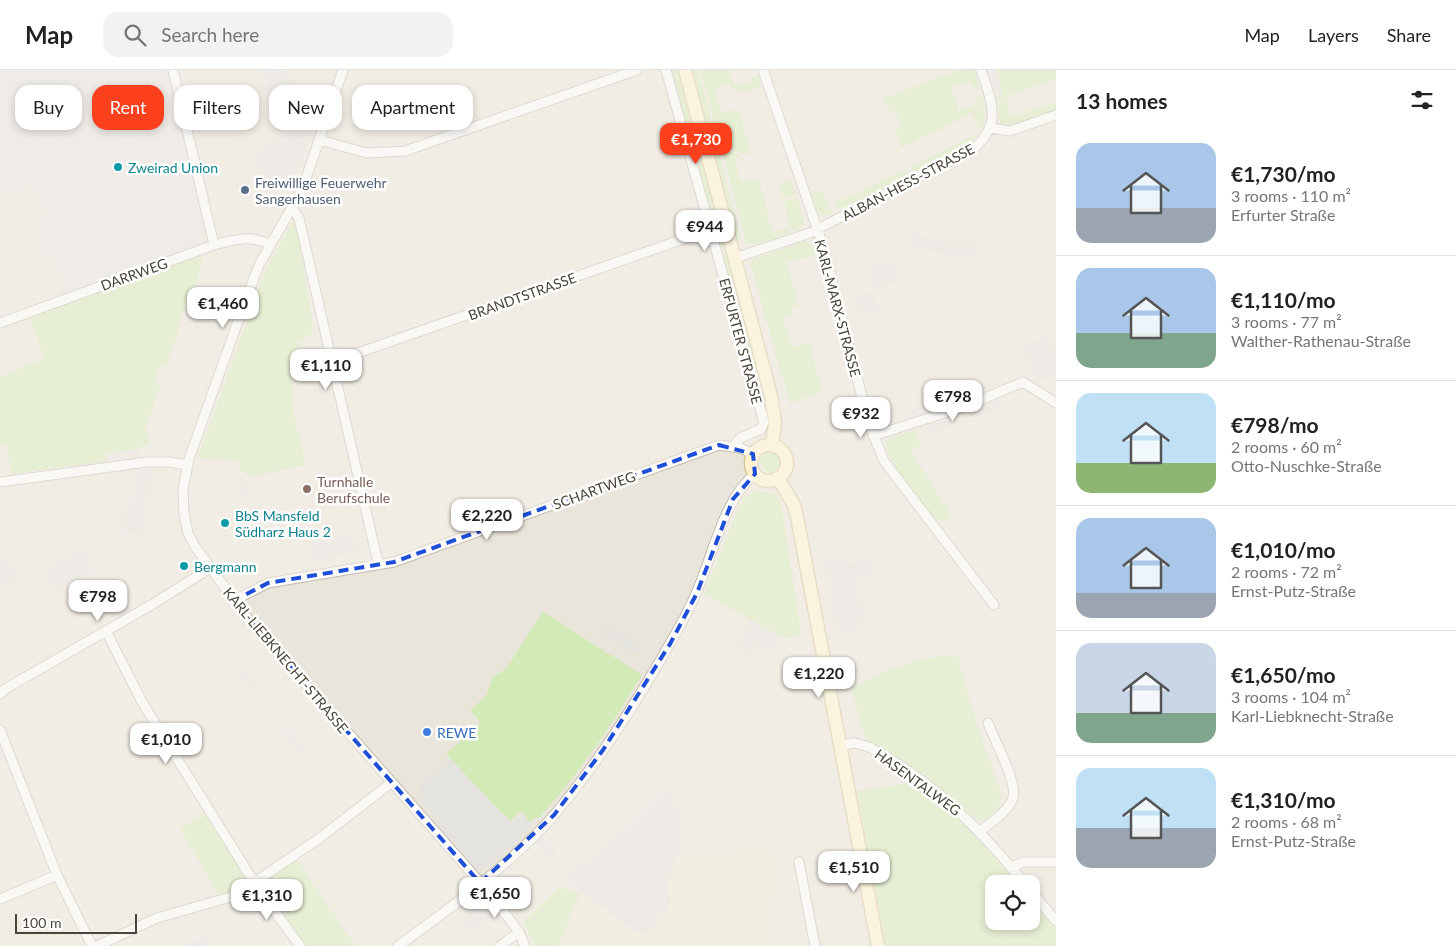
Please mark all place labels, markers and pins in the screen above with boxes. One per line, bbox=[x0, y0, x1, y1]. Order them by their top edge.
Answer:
pin: €1,730 bbox=[655, 122, 737, 165]
place label: Zweirad Union bbox=[128, 159, 218, 176]
marker: Zweirad Union bbox=[112, 161, 124, 173]
place label: Freiwillige Feuerwehr Sangerhausen bbox=[255, 174, 387, 207]
marker: Freiwillige Feuerwehr Sangerhausen bbox=[239, 184, 251, 196]
pin: €944 bbox=[675, 210, 735, 252]
pin: €1,460 bbox=[182, 286, 264, 329]
pin: €1,110 bbox=[285, 348, 367, 391]
pin: €798 bbox=[923, 380, 983, 422]
pin: €932 bbox=[831, 396, 891, 439]
place label: Turnhalle Berufschule bbox=[317, 473, 390, 506]
marker: Turnhalle Berufschule bbox=[301, 483, 313, 495]
pin: €2,220 bbox=[446, 498, 528, 541]
place label: BbS Mansfeld Südharz Haus 2 bbox=[235, 507, 331, 540]
marker: BbS Mansfeld Südharz Haus 2 bbox=[219, 517, 231, 529]
place label: Bergmann bbox=[194, 558, 257, 575]
marker: Bergmann bbox=[178, 560, 190, 572]
pin: €798 bbox=[68, 580, 128, 622]
pin: €1,220 bbox=[778, 656, 860, 699]
pin: €1,010 bbox=[125, 722, 207, 765]
place label: REWE bbox=[437, 724, 476, 741]
marker: REWE bbox=[421, 726, 433, 738]
pin: €1,510 bbox=[813, 850, 895, 893]
pin: €1,650 bbox=[454, 876, 536, 919]
pin: €1,310 bbox=[226, 878, 308, 921]

